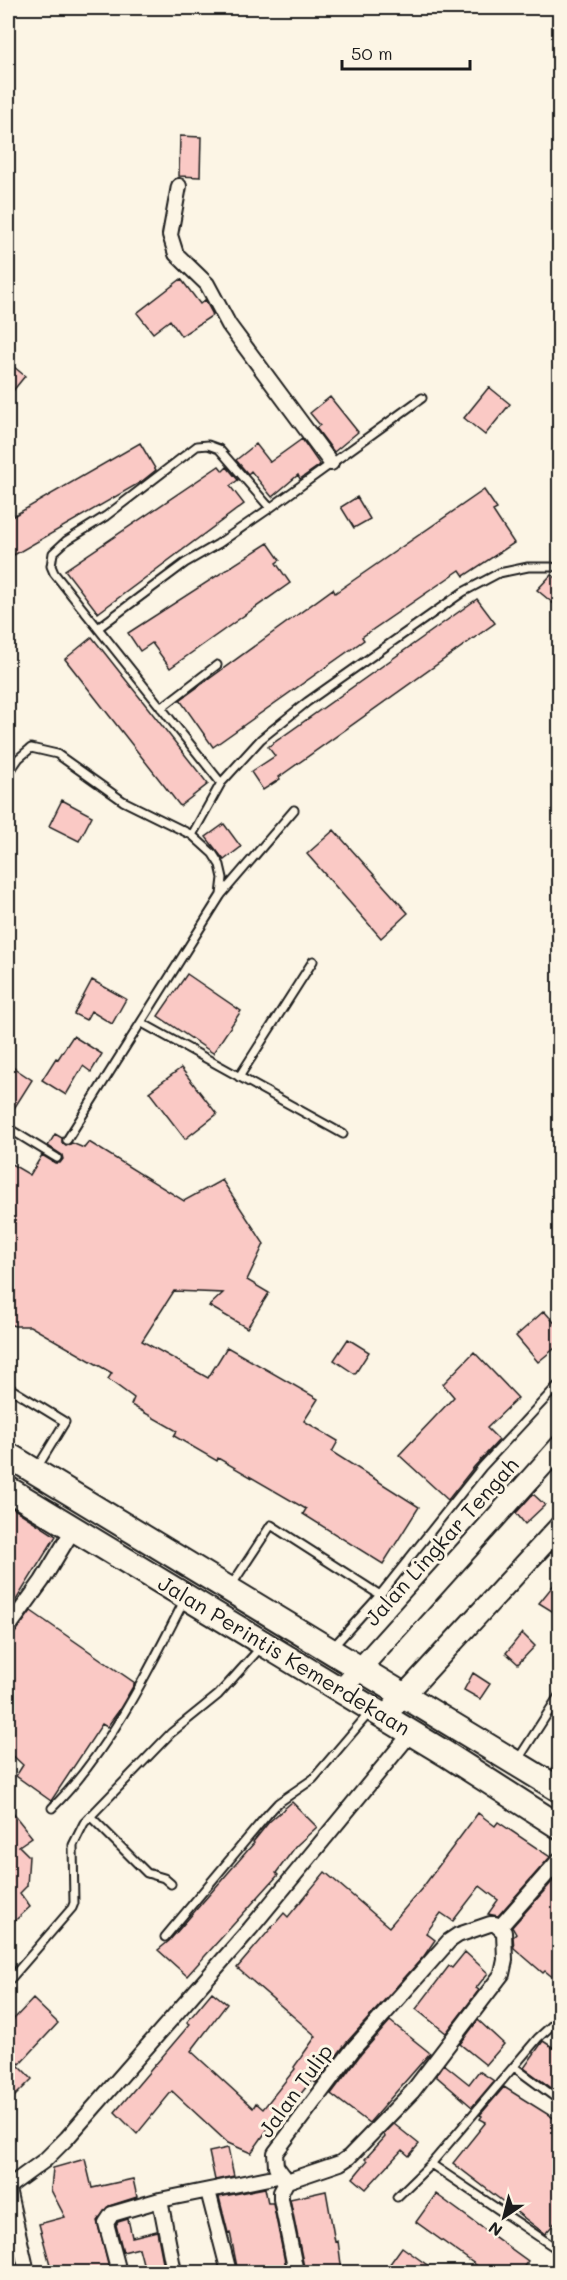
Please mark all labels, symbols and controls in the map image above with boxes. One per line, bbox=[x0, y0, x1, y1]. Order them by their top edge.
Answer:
scale bar bbox=[342, 33, 470, 71]
text: 50 m bbox=[351, 41, 393, 65]
street label: Jalan Lingkar Tengah bbox=[358, 1451, 524, 1631]
street label: Jalan Perintis Kemerdekaan bbox=[154, 1569, 416, 1741]
street label: Jalan Tulip bbox=[252, 2038, 338, 2142]
north arrow bbox=[474, 2187, 534, 2247]
text: N bbox=[484, 2218, 506, 2242]

